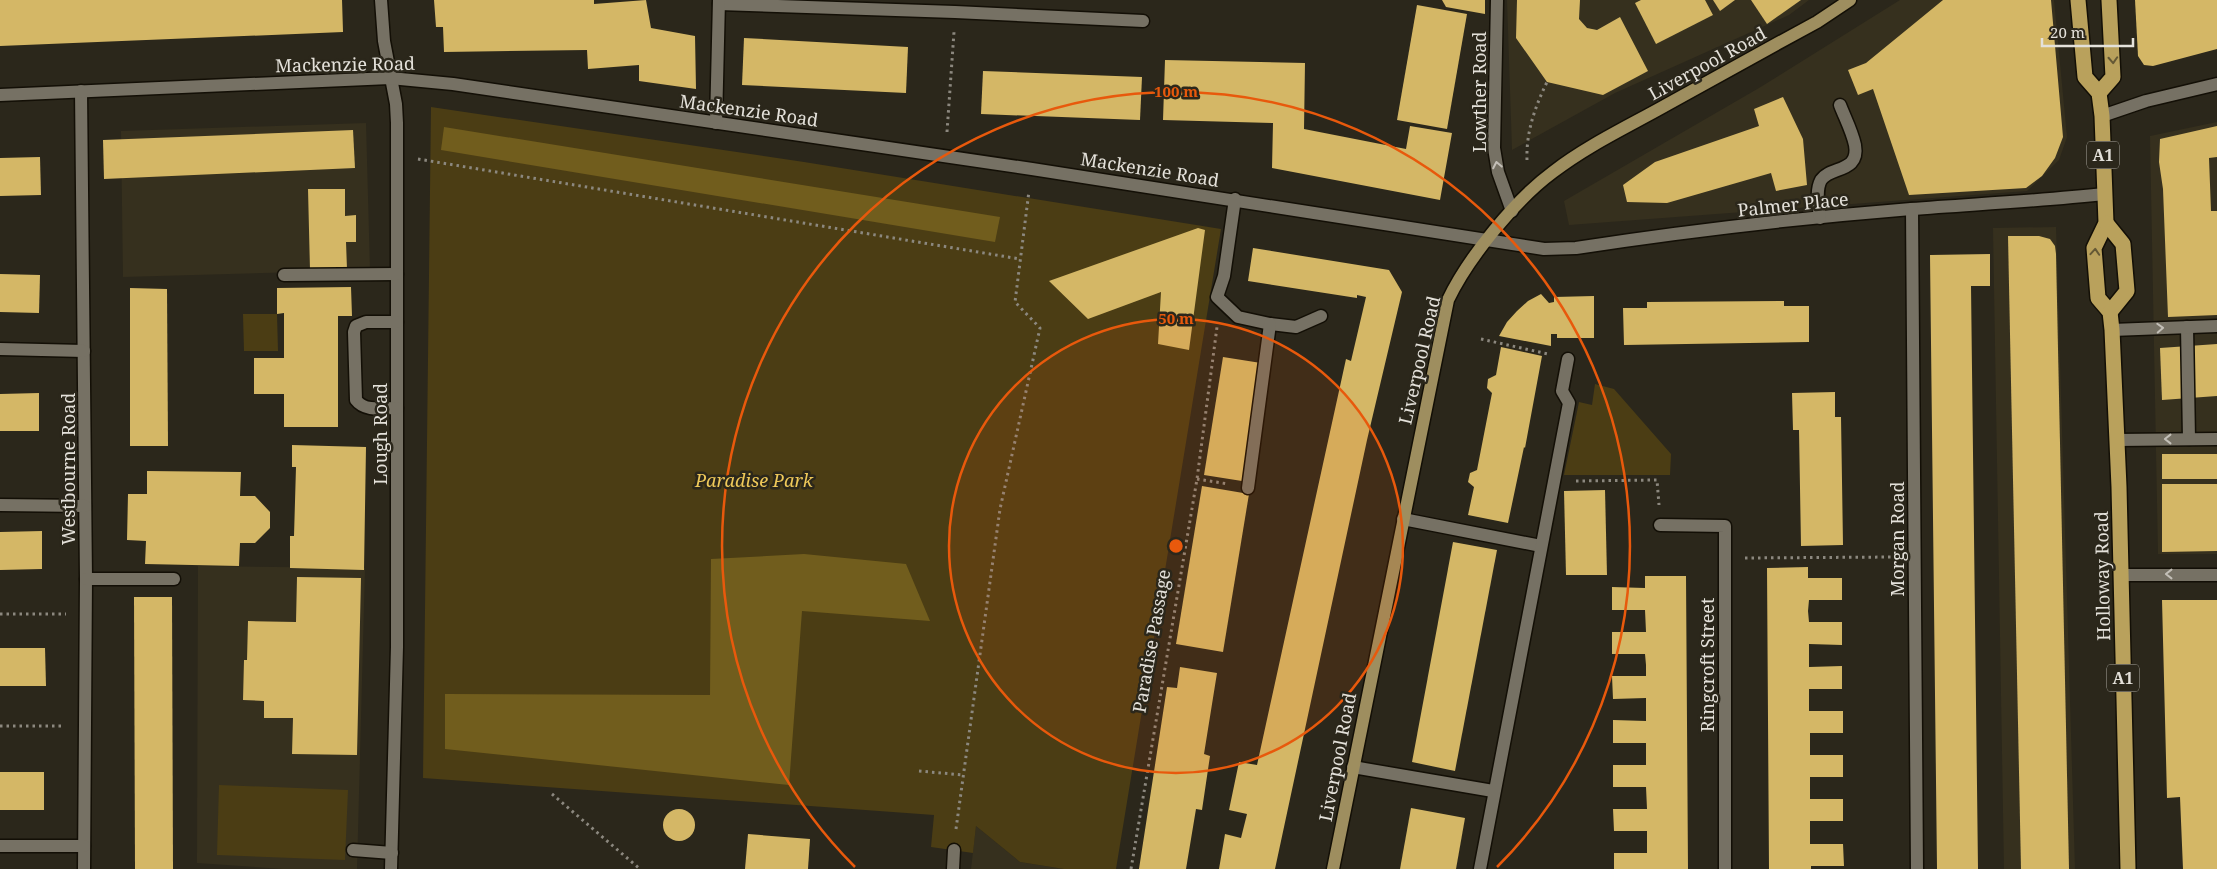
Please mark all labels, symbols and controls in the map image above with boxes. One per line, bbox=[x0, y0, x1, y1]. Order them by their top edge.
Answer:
scale bar bbox=[2042, 15, 2133, 47]
street label: Liverpool Road bbox=[1644, 21, 1770, 105]
text: 20 m bbox=[2050, 22, 2085, 42]
street label: Lowther Road bbox=[1467, 31, 1491, 153]
street label: Mackenzie Road bbox=[275, 51, 415, 77]
one-way arrow bbox=[2108, 56, 2119, 64]
text: 100 m bbox=[1154, 81, 1198, 101]
street label: Mackenzie Road bbox=[678, 88, 820, 132]
road number: A1 bbox=[2087, 142, 2119, 168]
street label: Mackenzie Road bbox=[1079, 146, 1221, 192]
one-way arrow bbox=[1492, 161, 1503, 170]
street label: Palmer Place bbox=[1736, 186, 1850, 222]
one-way arrow bbox=[2090, 247, 2101, 255]
street label: Liverpool Road bbox=[1393, 293, 1445, 427]
text: 50 m bbox=[1158, 308, 1194, 328]
one-way arrow bbox=[2157, 323, 2165, 334]
street label: Lough Road bbox=[368, 383, 392, 485]
street label: Westbourne Road bbox=[56, 393, 80, 545]
one-way arrow bbox=[2164, 434, 2172, 444]
park label: Paradise Park bbox=[694, 468, 814, 492]
street label: Morgan Road bbox=[1885, 481, 1909, 597]
street label: Holloway Road bbox=[2089, 511, 2115, 641]
centre of rings bbox=[1167, 537, 1185, 555]
street label: Paradise Passage bbox=[1127, 567, 1175, 715]
one-way arrow bbox=[2165, 569, 2172, 579]
street label: Ringcroft Street bbox=[1695, 598, 1719, 732]
road number: A1 bbox=[2107, 664, 2139, 691]
street label: Liverpool Road bbox=[1313, 690, 1361, 824]

